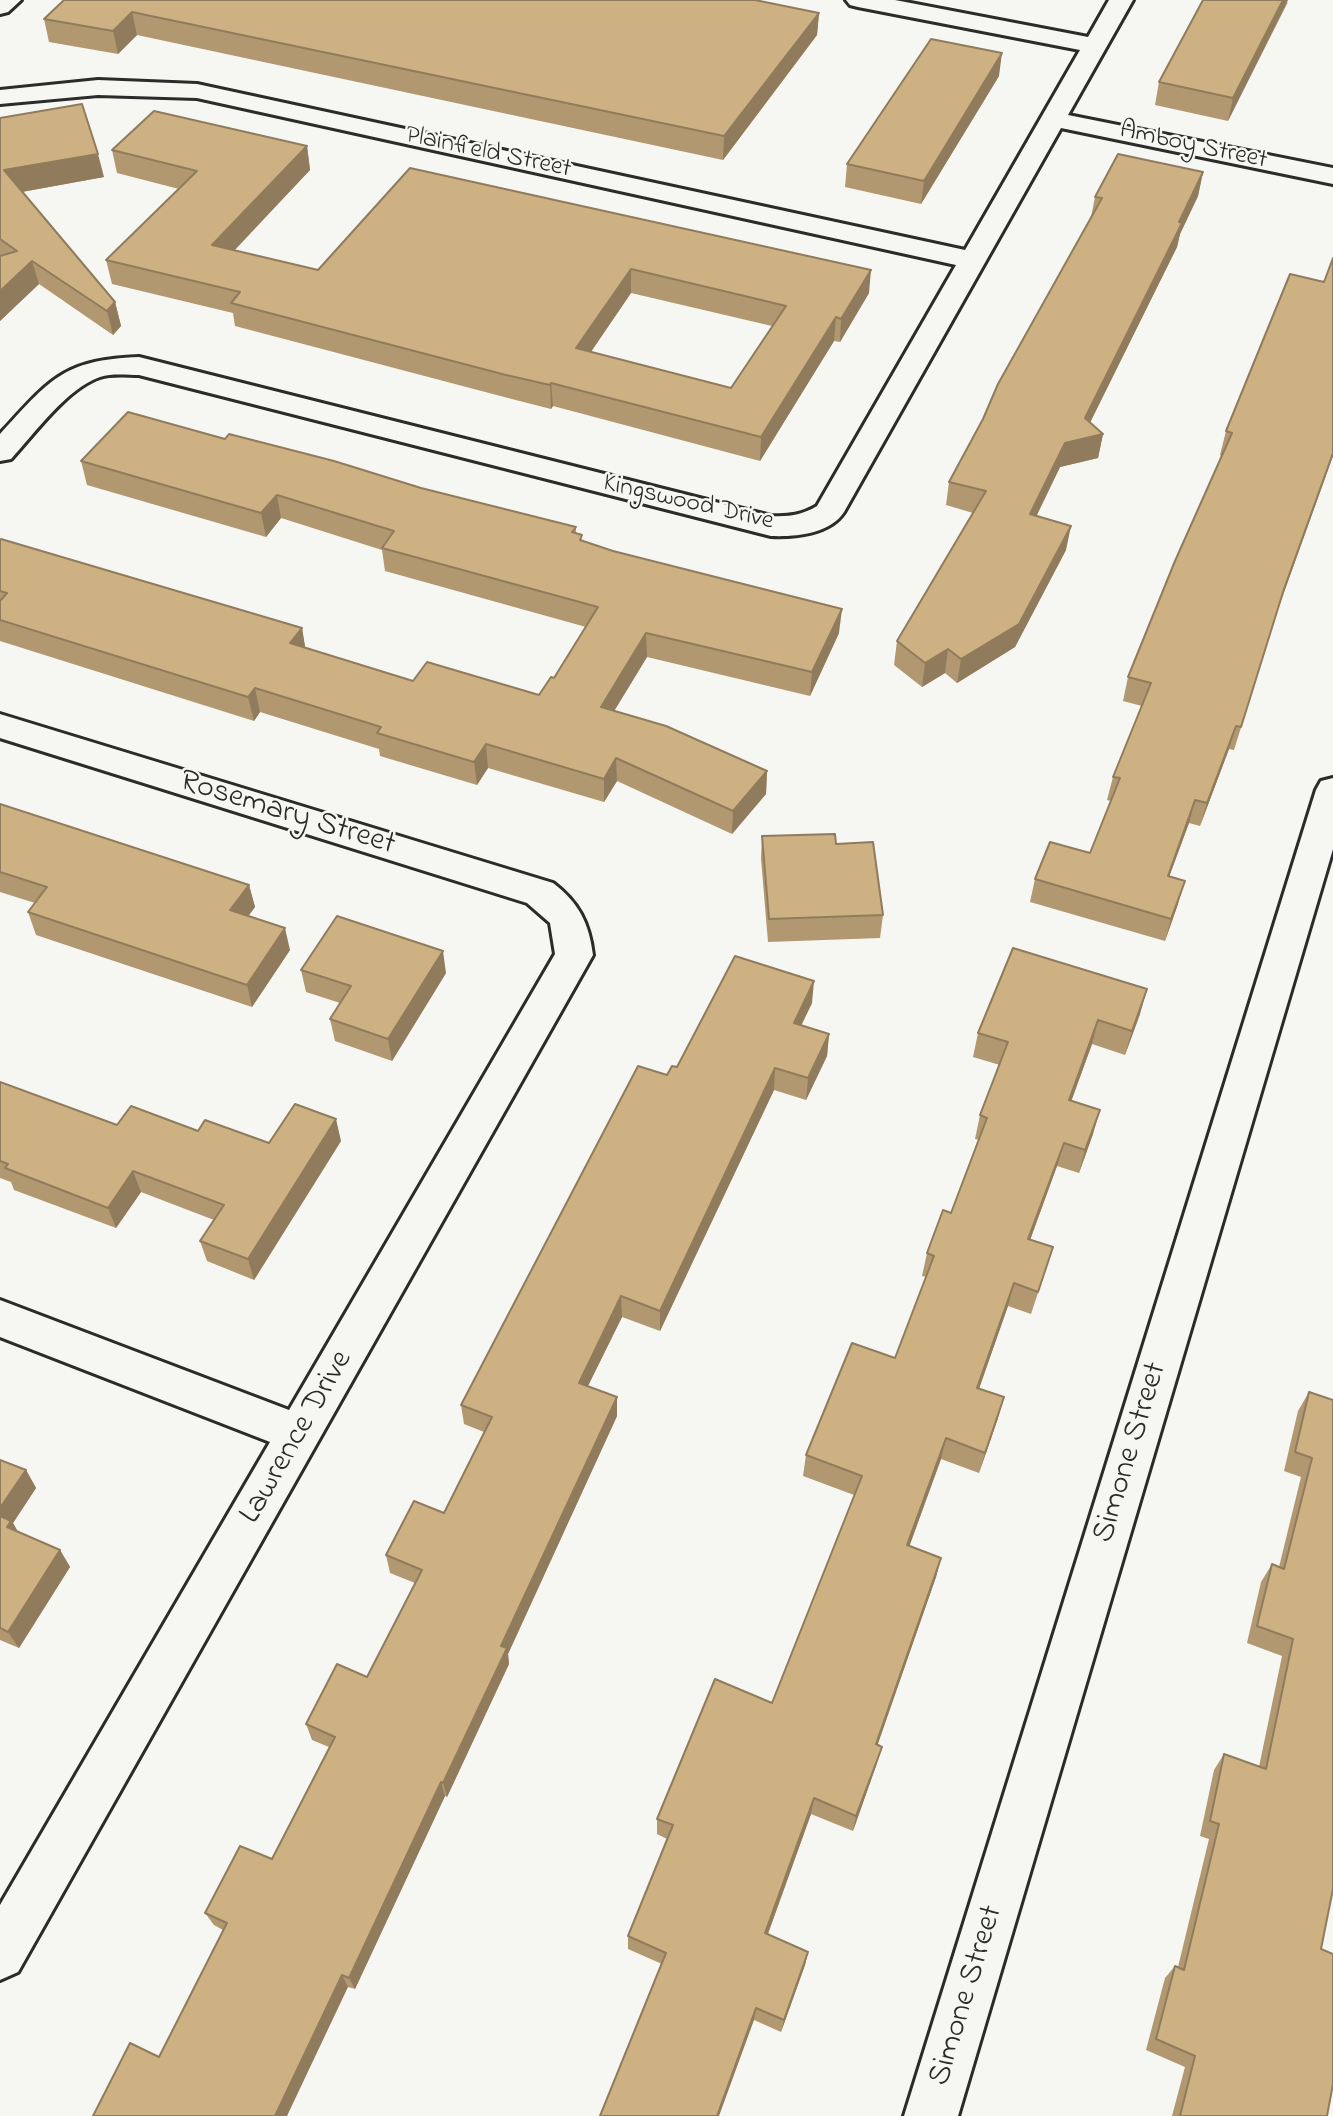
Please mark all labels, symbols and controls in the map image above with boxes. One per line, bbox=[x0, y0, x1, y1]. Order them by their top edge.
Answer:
street label: Amboy Street bbox=[1116, 116, 1270, 178]
street label: Plainfield Street bbox=[402, 121, 574, 187]
street label: Kingswood Drive bbox=[600, 469, 776, 539]
street label: Rosemary Street bbox=[175, 764, 399, 866]
street label: Lawrence Drive bbox=[233, 1345, 363, 1531]
street label: Simone Street bbox=[1086, 1358, 1178, 1548]
street label: Simone Street bbox=[922, 1901, 1014, 2091]

